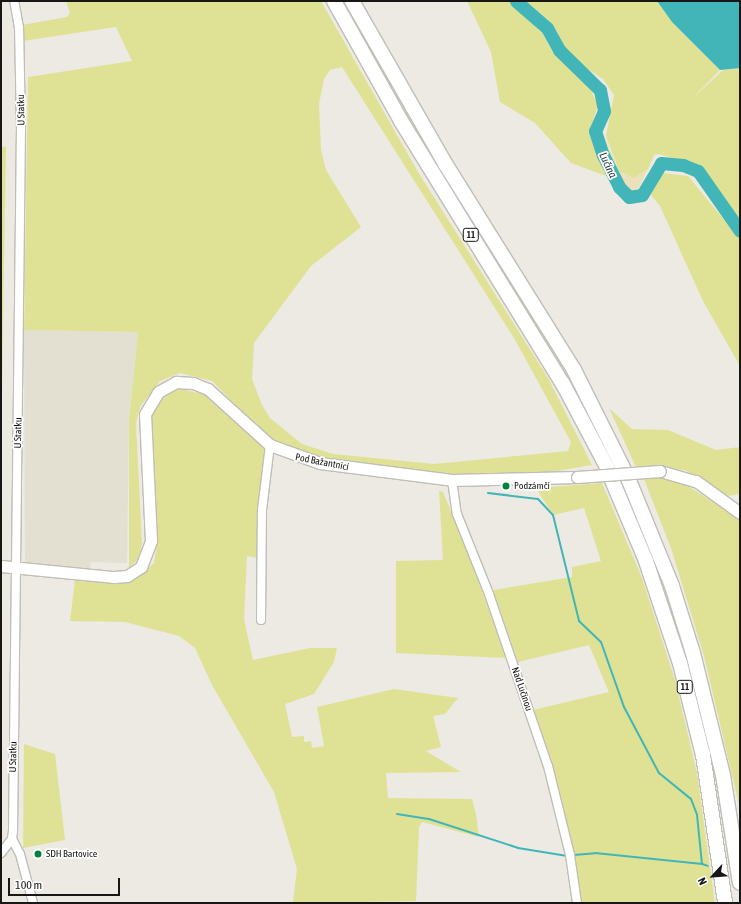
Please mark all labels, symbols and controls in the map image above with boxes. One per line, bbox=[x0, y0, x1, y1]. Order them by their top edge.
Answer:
street label: U Statku bbox=[15, 94, 27, 126]
water label: Lučina bbox=[596, 150, 620, 180]
road number: 11 bbox=[462, 228, 480, 242]
street label: U Statku bbox=[12, 417, 24, 449]
street label: Pod Bažantnicí bbox=[294, 451, 350, 473]
place label: Podzámčí bbox=[514, 480, 550, 492]
marker: Podzámčí bbox=[501, 481, 511, 491]
street label: Nad Lučinou bbox=[509, 665, 535, 713]
road number: 11 bbox=[676, 680, 694, 694]
street label: U Statku bbox=[7, 741, 19, 773]
place label: SDH Bartovice bbox=[46, 848, 97, 860]
marker: SDH Bartovice bbox=[33, 849, 43, 859]
north arrow bbox=[693, 856, 733, 896]
scale bar bbox=[10, 870, 122, 896]
text: N bbox=[695, 876, 709, 887]
text: 100 m bbox=[15, 878, 42, 892]

